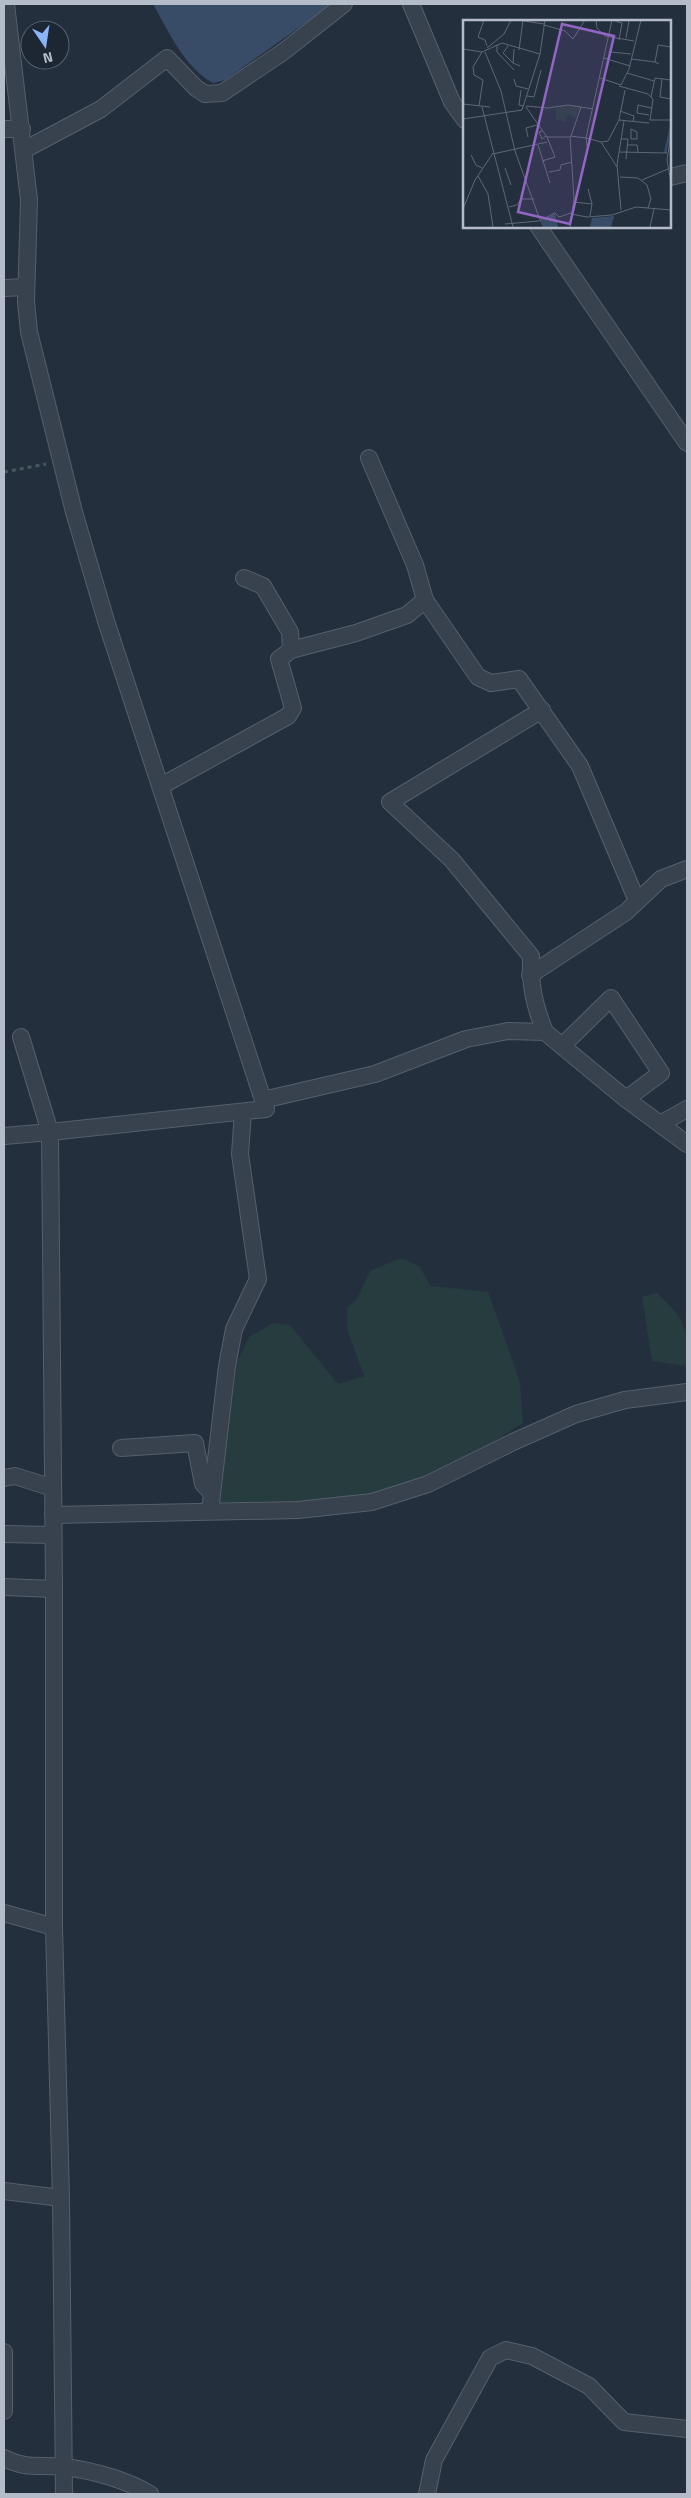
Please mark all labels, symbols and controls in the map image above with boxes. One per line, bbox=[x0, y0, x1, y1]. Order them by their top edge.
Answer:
north arrow bbox=[20, 20, 70, 70]
inset map bbox=[463, 20, 671, 228]
text: N bbox=[41, 47, 55, 69]

